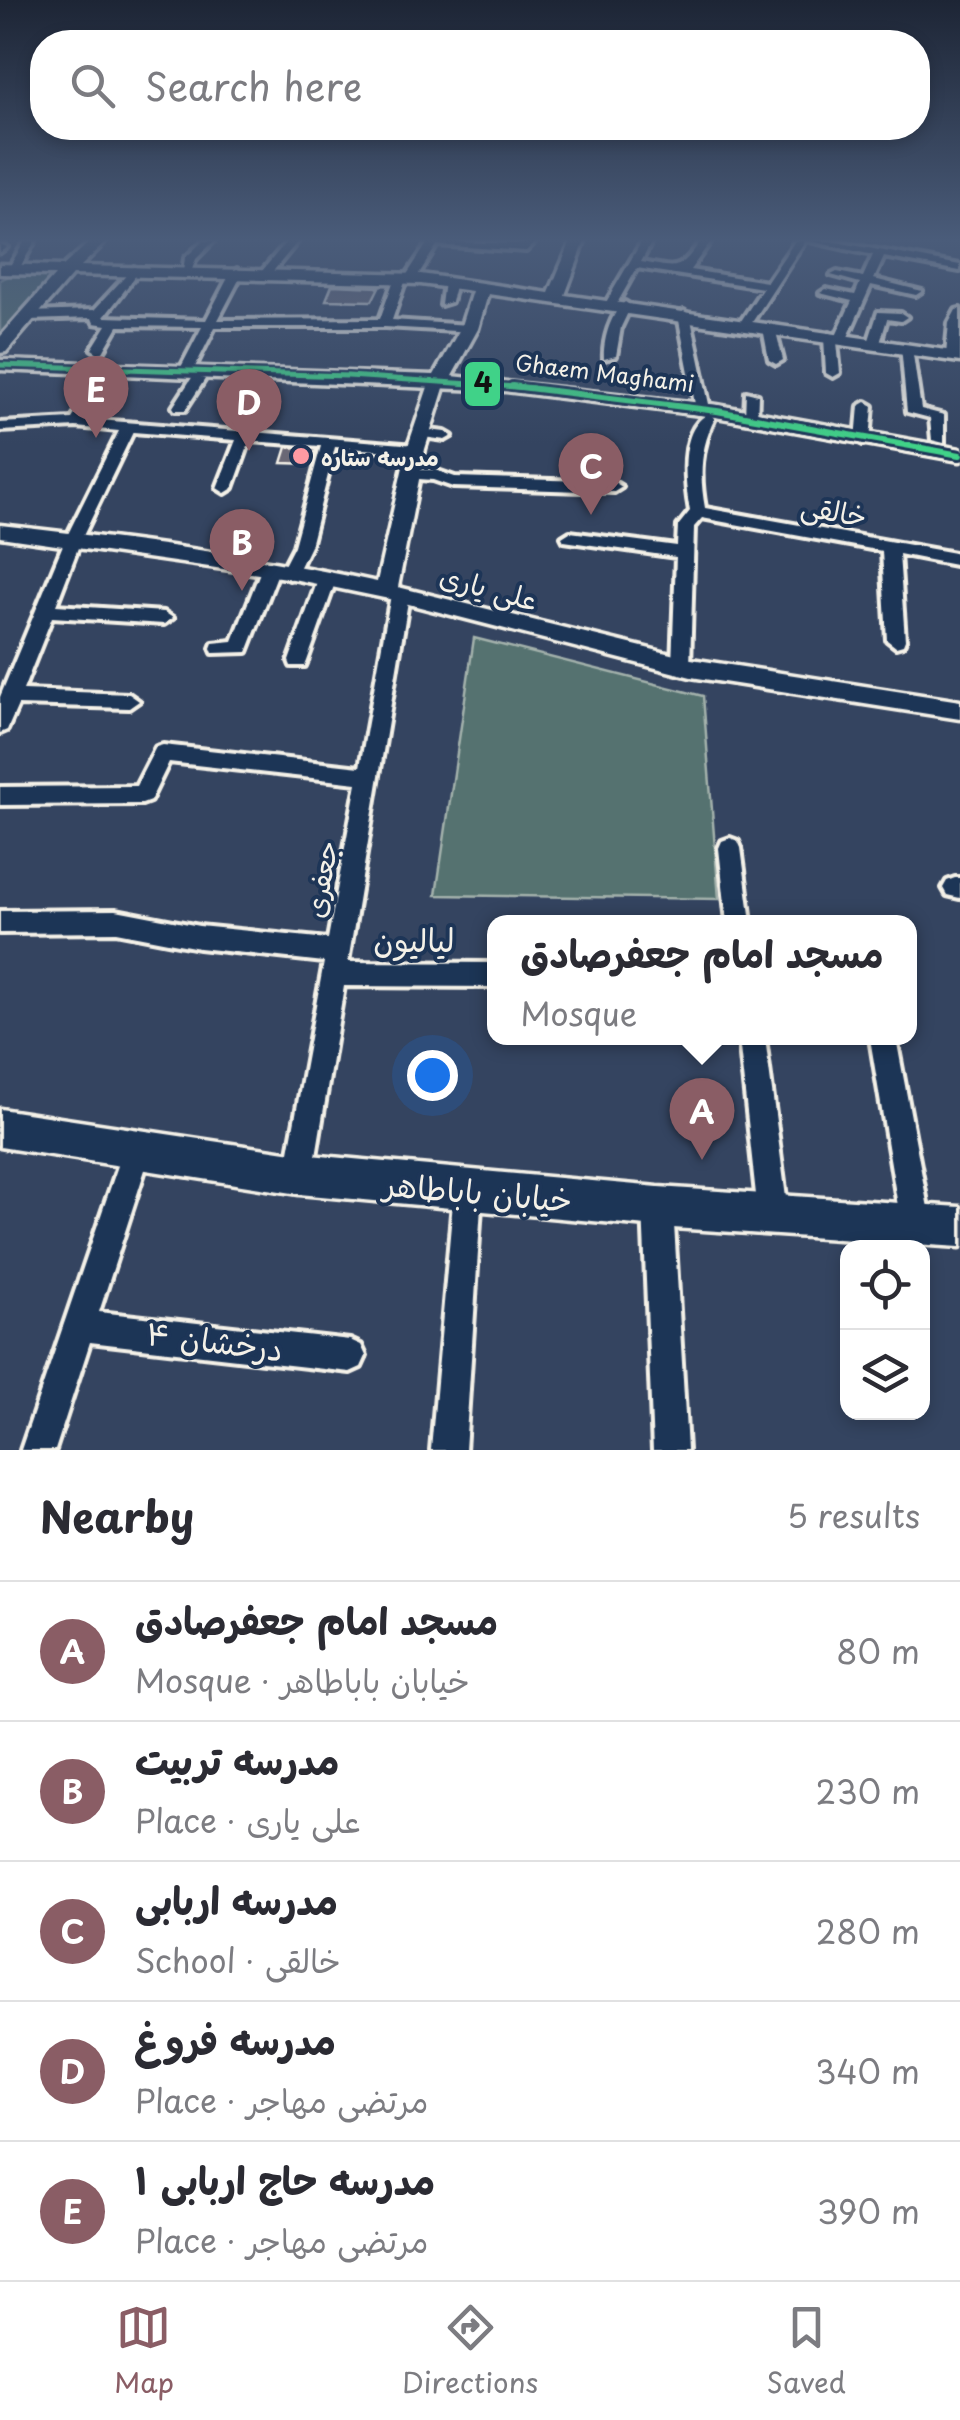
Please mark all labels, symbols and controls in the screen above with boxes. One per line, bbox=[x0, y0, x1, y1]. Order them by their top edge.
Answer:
search box bbox=[30, 30, 930, 140]
text: Search here bbox=[145, 57, 362, 114]
icon: search bbox=[65, 58, 120, 113]
street label: Ghaem Maghami bbox=[514, 345, 696, 399]
pin: E bbox=[64, 356, 128, 438]
line badge: 4 bbox=[463, 360, 502, 408]
text: 4 bbox=[473, 360, 493, 403]
pin: D bbox=[216, 368, 282, 451]
pin: C bbox=[558, 432, 624, 515]
place label: مدرسه ستاره bbox=[321, 440, 439, 473]
marker: مدرسه ستاره bbox=[290, 445, 312, 467]
street label: خالقی bbox=[798, 483, 870, 537]
pin: B bbox=[210, 508, 274, 591]
street label: علی یاری bbox=[435, 553, 543, 621]
street label: جعفری bbox=[292, 837, 348, 921]
street label: لیالیون bbox=[373, 915, 455, 963]
popup bbox=[487, 915, 917, 1045]
text: مسجد امام جعفرصادق bbox=[520, 924, 884, 981]
text: Mosque bbox=[520, 989, 637, 1037]
your location bbox=[407, 1050, 458, 1101]
pin: A bbox=[670, 1078, 734, 1160]
street label: خیابان باباطاهر bbox=[379, 1159, 574, 1223]
map controls bbox=[840, 1240, 930, 1420]
button: locate bbox=[840, 1240, 930, 1330]
street label: درخشان ۴ bbox=[144, 1308, 286, 1372]
button: layers bbox=[840, 1330, 930, 1420]
text: Nearby bbox=[40, 1484, 194, 1547]
text: 5 results bbox=[787, 1491, 920, 1539]
text: مسجد امام جعفرصادق bbox=[135, 1591, 498, 1648]
text: A bbox=[60, 1627, 85, 1675]
text: 80 m bbox=[836, 1627, 920, 1675]
text: Mosque · خیابان باباطاهر bbox=[135, 1656, 470, 1704]
text: مدرسه تربیت bbox=[135, 1731, 339, 1788]
text: B bbox=[62, 1767, 83, 1815]
text: 230 m bbox=[815, 1767, 920, 1815]
text: Place · علی یاری bbox=[135, 1796, 361, 1844]
text: مدرسه اربابی bbox=[135, 1871, 338, 1928]
text: C bbox=[60, 1907, 85, 1955]
text: 280 m bbox=[816, 1907, 920, 1955]
text: School · خالقی bbox=[135, 1936, 341, 1984]
text: مدرسه فروغ bbox=[135, 2011, 336, 2068]
text: D bbox=[60, 2047, 85, 2095]
text: 340 m bbox=[815, 2047, 920, 2095]
text: Place · مرتضی مهاجر bbox=[135, 2076, 428, 2124]
text: مدرسه حاج اربابی ۱ bbox=[135, 2151, 435, 2208]
text: E bbox=[63, 2187, 82, 2235]
text: 390 m bbox=[817, 2187, 920, 2235]
text: Place · مرتضی مهاجر bbox=[135, 2216, 428, 2264]
tab: Map bbox=[114, 2300, 174, 2403]
tab: Directions bbox=[402, 2300, 538, 2403]
tab: Saved bbox=[766, 2300, 846, 2403]

